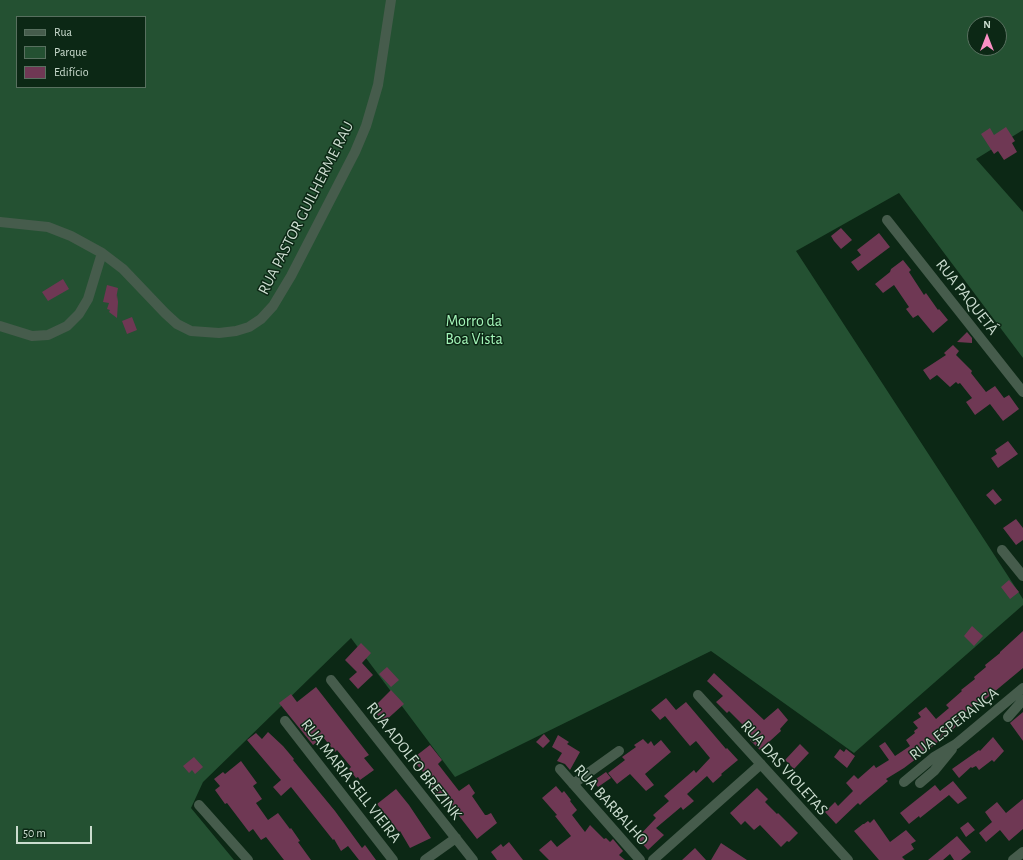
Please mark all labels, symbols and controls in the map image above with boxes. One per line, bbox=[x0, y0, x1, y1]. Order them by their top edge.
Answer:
legend bbox=[16, 16, 146, 88]
north arrow bbox=[967, 16, 1007, 56]
text: N bbox=[983, 19, 991, 30]
text: Rua bbox=[54, 26, 72, 38]
text: Parque bbox=[54, 46, 87, 58]
text: Edifício bbox=[54, 66, 89, 78]
street label: RUA PASTOR GUILHERME RAU bbox=[254, 118, 358, 298]
street label: RUA PAQUETÁ bbox=[931, 255, 1003, 339]
park label: Morro da Boa Vista bbox=[445, 311, 503, 349]
street label: RUA ESPERANÇA bbox=[906, 683, 1002, 765]
street label: RUA ADOLFO BREZINK bbox=[362, 698, 466, 824]
street label: RUA MARIA SELL VIEIRA bbox=[297, 715, 405, 847]
street label: RUA DAS VIOLETAS bbox=[736, 717, 832, 819]
street label: RUA BARBALHO bbox=[570, 761, 652, 849]
scale bar bbox=[18, 818, 94, 844]
text: 50 m bbox=[23, 827, 46, 839]

